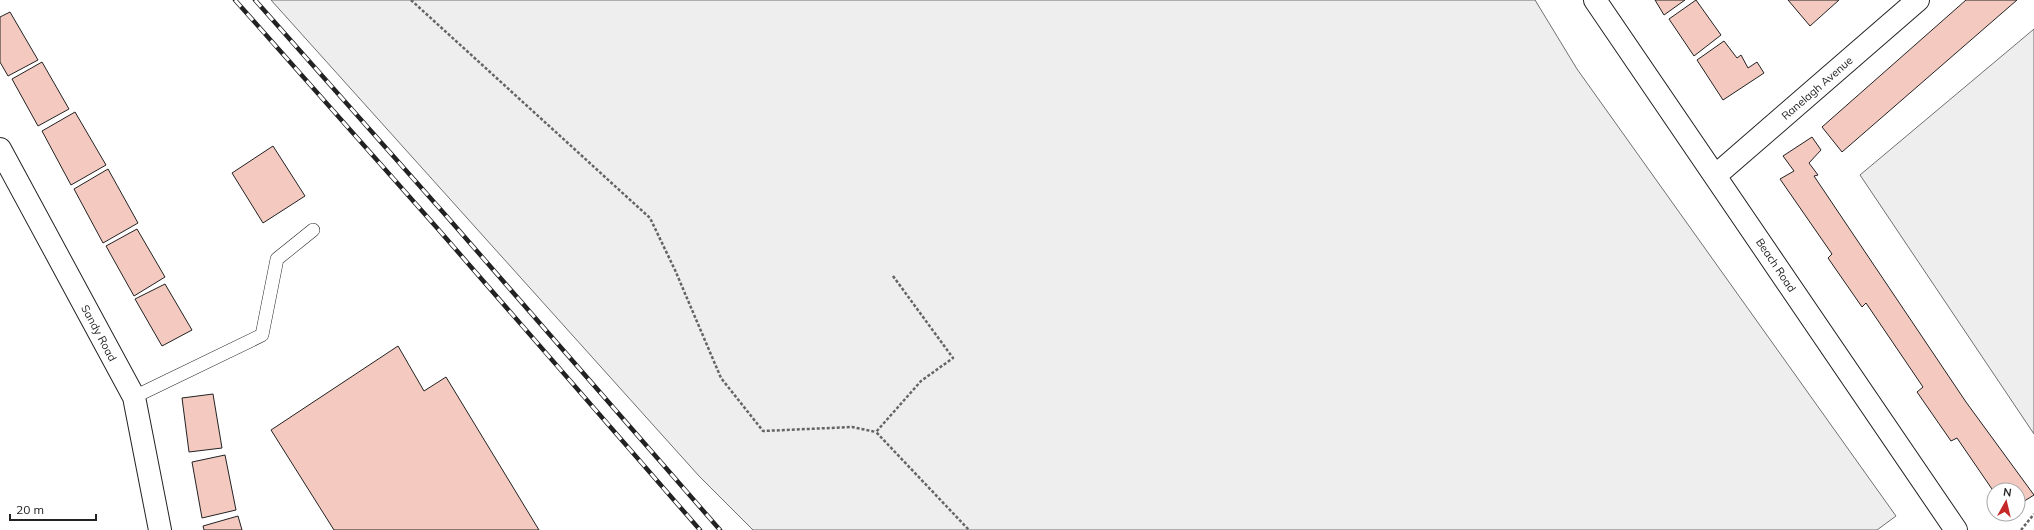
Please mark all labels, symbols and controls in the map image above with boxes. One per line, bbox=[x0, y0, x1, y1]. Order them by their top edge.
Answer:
street label: Ranelagh Avenue bbox=[1778, 53, 1856, 123]
street label: Beach Road bbox=[1753, 235, 1799, 295]
street label: Sandy Road bbox=[78, 302, 120, 364]
north arrow bbox=[1986, 482, 2026, 522]
text: N bbox=[2002, 485, 2012, 500]
scale bar bbox=[10, 496, 96, 522]
text: 20 m bbox=[16, 502, 44, 517]

